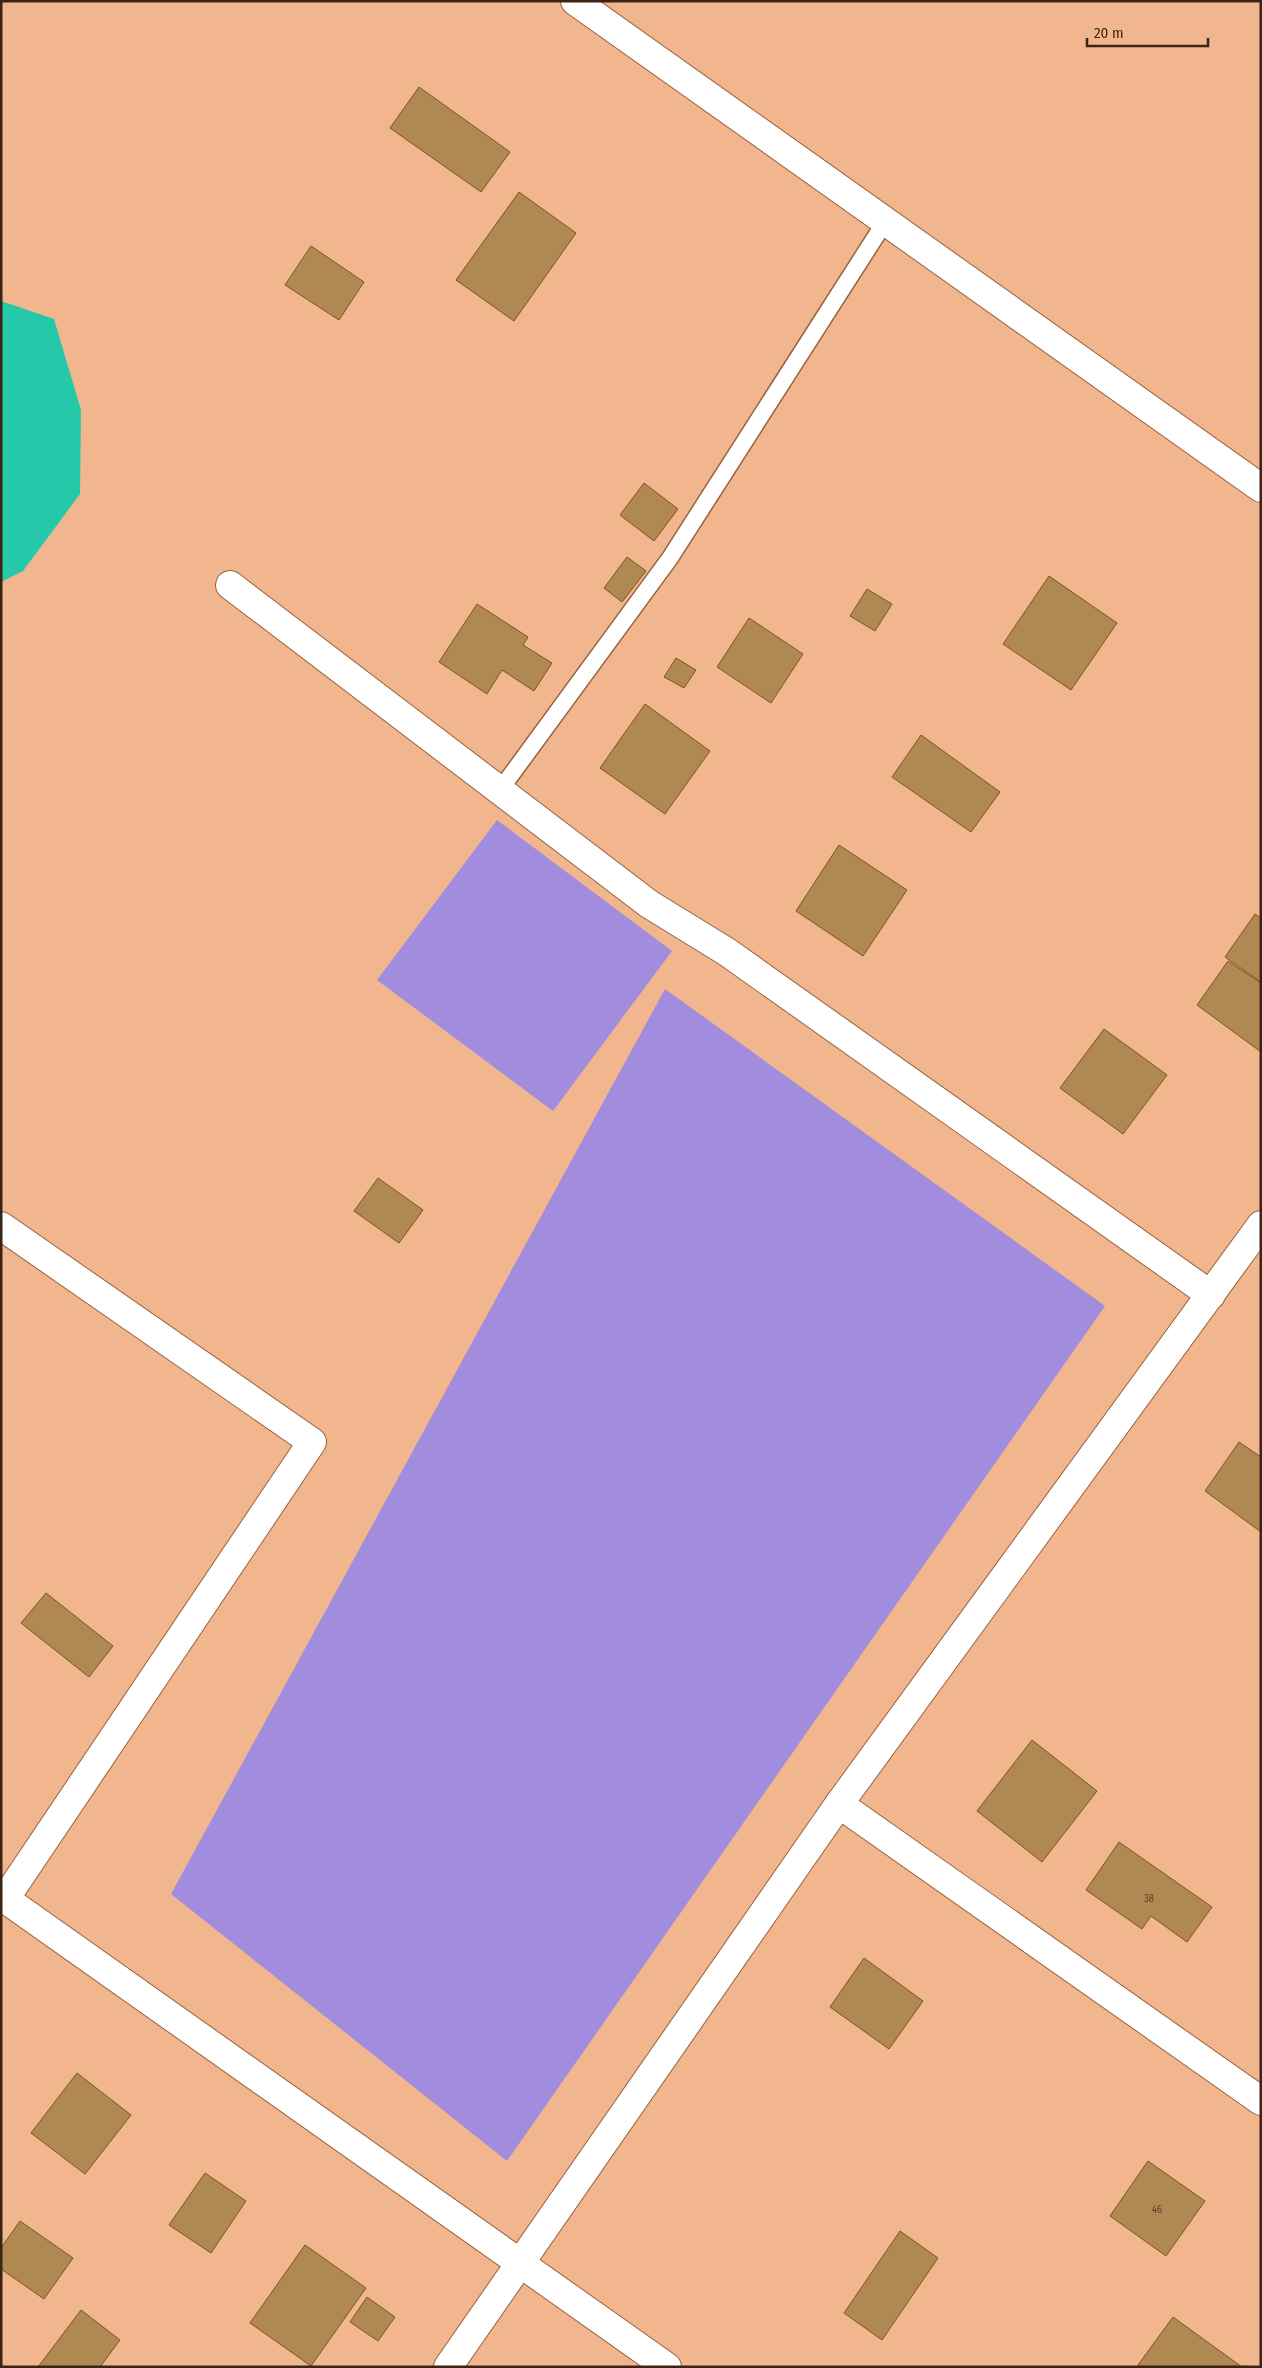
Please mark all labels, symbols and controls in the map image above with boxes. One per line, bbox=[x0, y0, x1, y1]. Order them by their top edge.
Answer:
scale bar bbox=[1087, 15, 1208, 47]
text: 20 m bbox=[1094, 24, 1124, 42]
house number: 38 bbox=[1144, 1893, 1154, 1905]
house number: 46 bbox=[1152, 2204, 1162, 2216]

